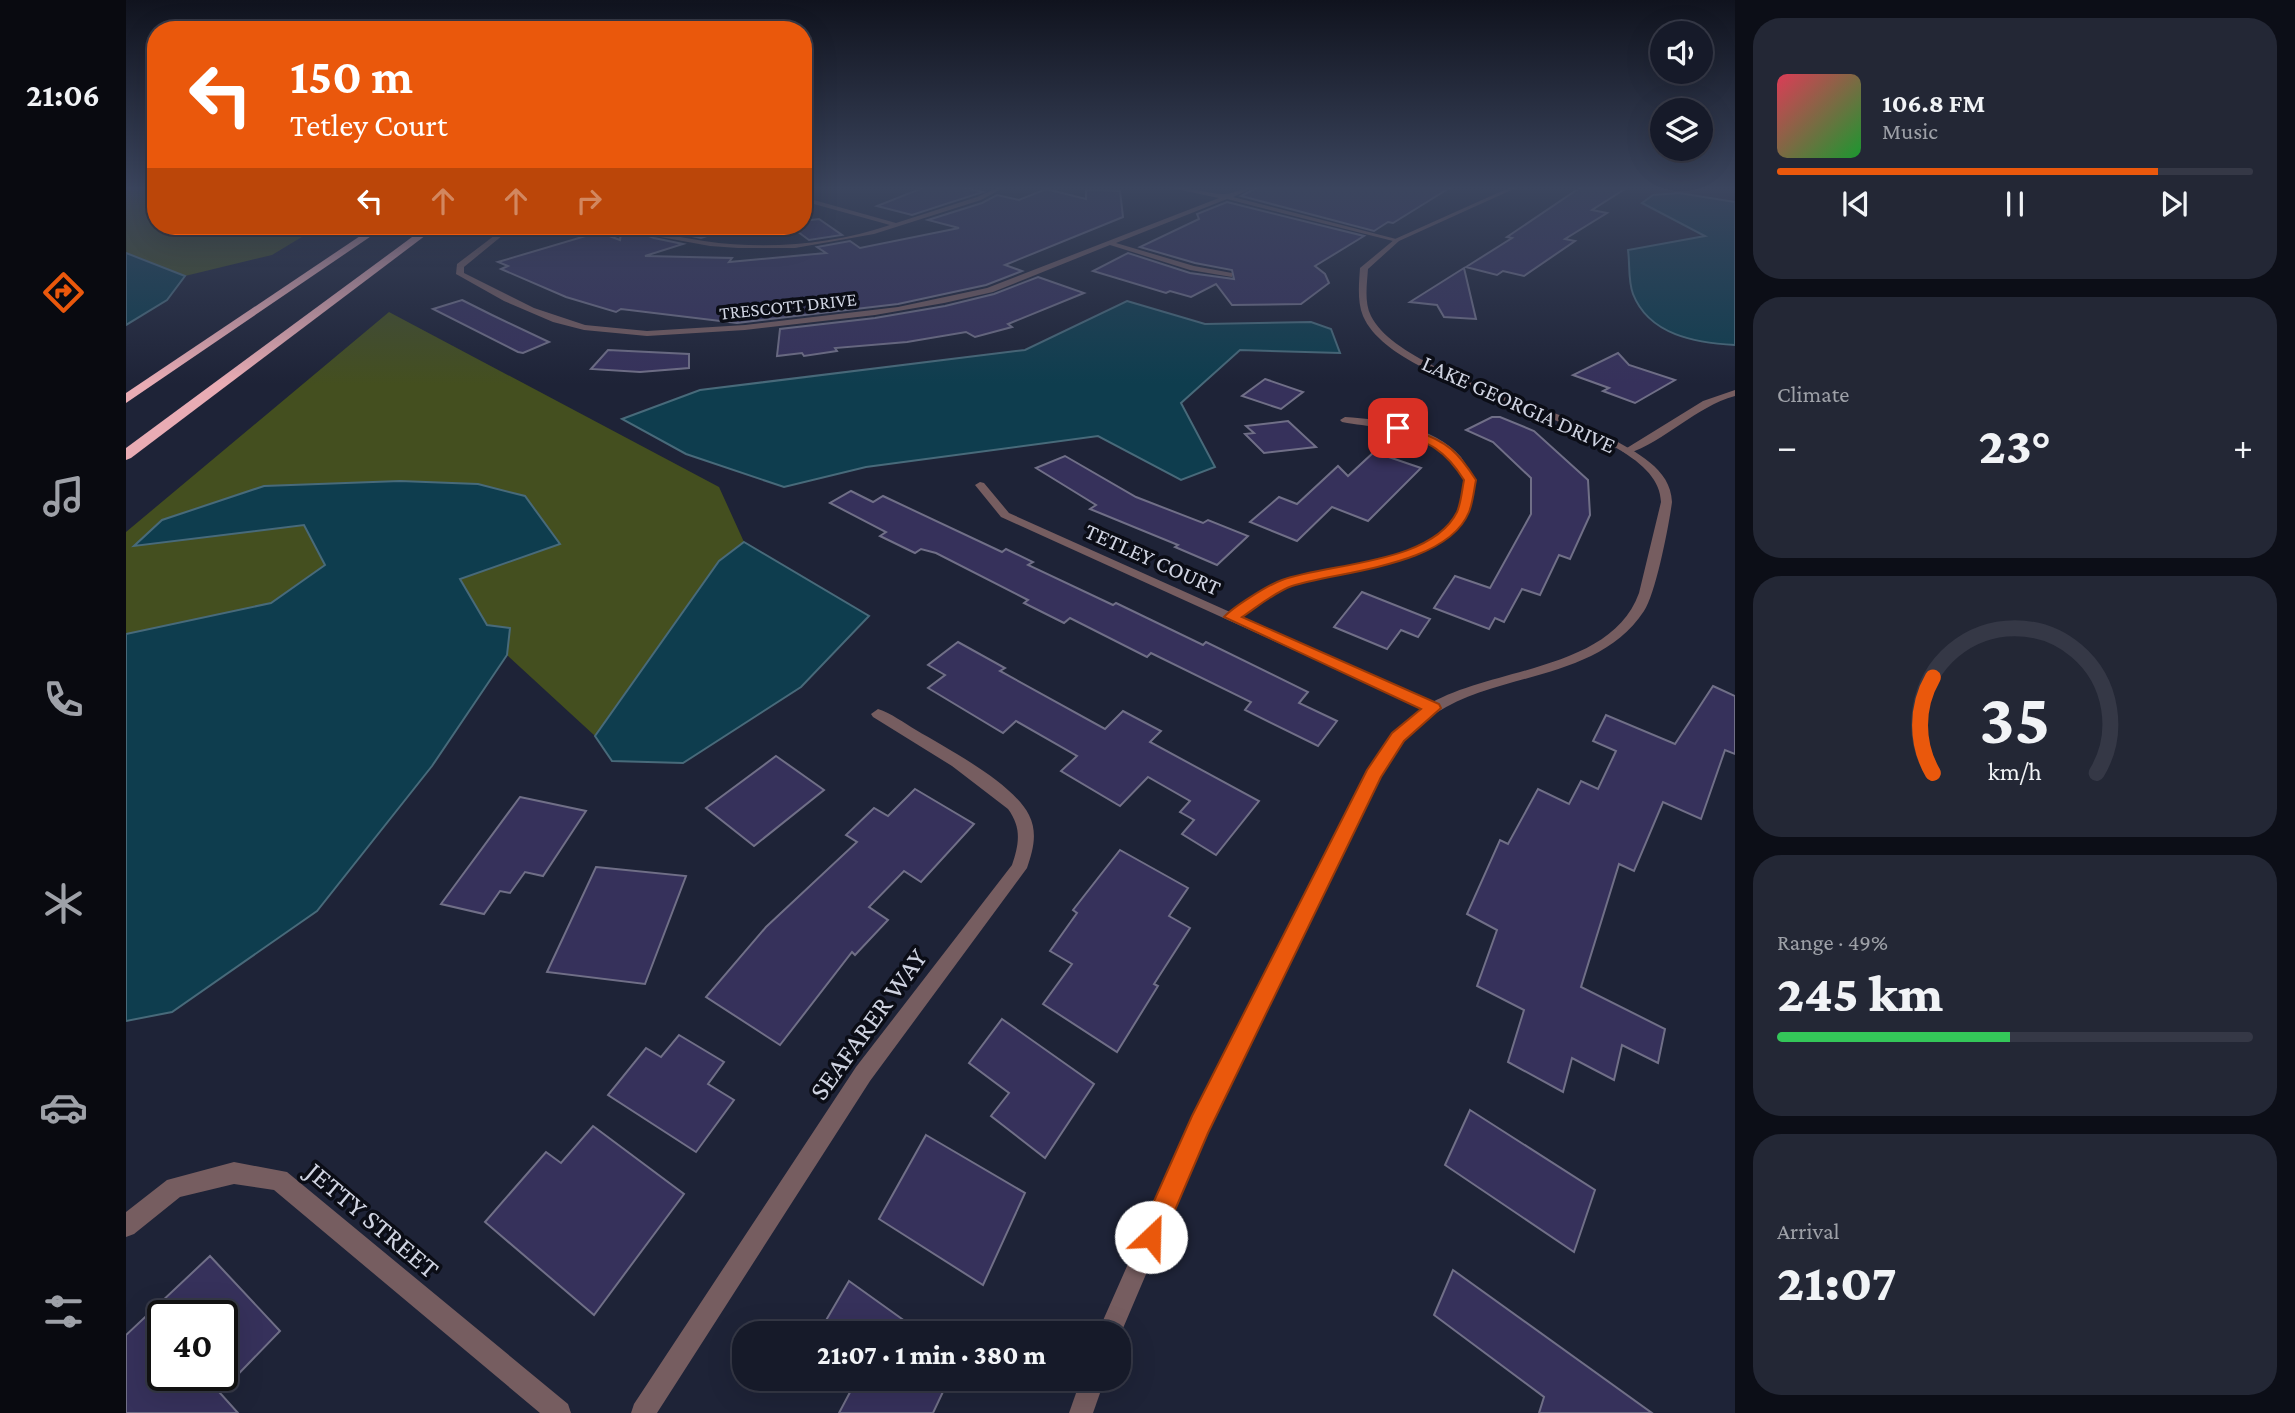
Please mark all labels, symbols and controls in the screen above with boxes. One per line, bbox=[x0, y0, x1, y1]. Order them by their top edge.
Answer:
map controls bbox=[1650, 21, 1713, 161]
button: sound bbox=[1650, 21, 1713, 84]
icon: left bbox=[175, 49, 266, 140]
text: 150 m bbox=[290, 49, 413, 104]
text: 21:06 bbox=[26, 77, 100, 113]
text: 106.8 FM bbox=[1882, 89, 1985, 118]
button: layers bbox=[1650, 98, 1713, 161]
text: Tetley Court bbox=[290, 107, 448, 143]
text: Music bbox=[1882, 118, 1938, 144]
icon: left bbox=[351, 182, 389, 220]
icon: ahead bbox=[424, 182, 462, 220]
icon: ahead bbox=[497, 182, 535, 220]
icon: right bbox=[570, 182, 608, 220]
icon: previous bbox=[1837, 185, 1875, 223]
icon: pause bbox=[1996, 185, 2034, 223]
icon: next bbox=[2155, 185, 2193, 223]
icon: directions bbox=[39, 268, 88, 317]
street label: TRESCOTT DRIVE bbox=[718, 288, 858, 324]
street label: LAKE GEORGIA DRIVE bbox=[1418, 350, 1620, 458]
text: Climate bbox=[1777, 381, 1849, 407]
pin bbox=[1368, 398, 1428, 458]
icon: arrive bbox=[1379, 409, 1417, 447]
text: 23° bbox=[1979, 416, 2051, 474]
text: − bbox=[1777, 425, 1797, 467]
text: + bbox=[2233, 425, 2253, 467]
icon: music bbox=[39, 472, 88, 521]
street label: TETLEY COURT bbox=[1081, 517, 1225, 601]
icon: phone bbox=[39, 675, 88, 724]
text: 35 bbox=[1979, 678, 2051, 759]
text: km/h bbox=[1988, 757, 2042, 784]
icon: climate bbox=[39, 879, 88, 928]
text: Range · 49% bbox=[1777, 929, 1888, 955]
street label: SEAFARER WAY bbox=[803, 942, 933, 1106]
text: 245 km bbox=[1777, 964, 1943, 1022]
icon: car bbox=[39, 1083, 88, 1132]
street label: JETTY STREET bbox=[298, 1154, 446, 1284]
position arrow bbox=[1114, 1200, 1188, 1274]
text: Arrival bbox=[1777, 1218, 1840, 1244]
text: 21:07 bbox=[1777, 1253, 1897, 1311]
icon: filters bbox=[39, 1287, 88, 1336]
speed limit sign: 40 bbox=[147, 1300, 238, 1391]
text: 21:07 · 1 min · 380 m bbox=[817, 1341, 1046, 1370]

